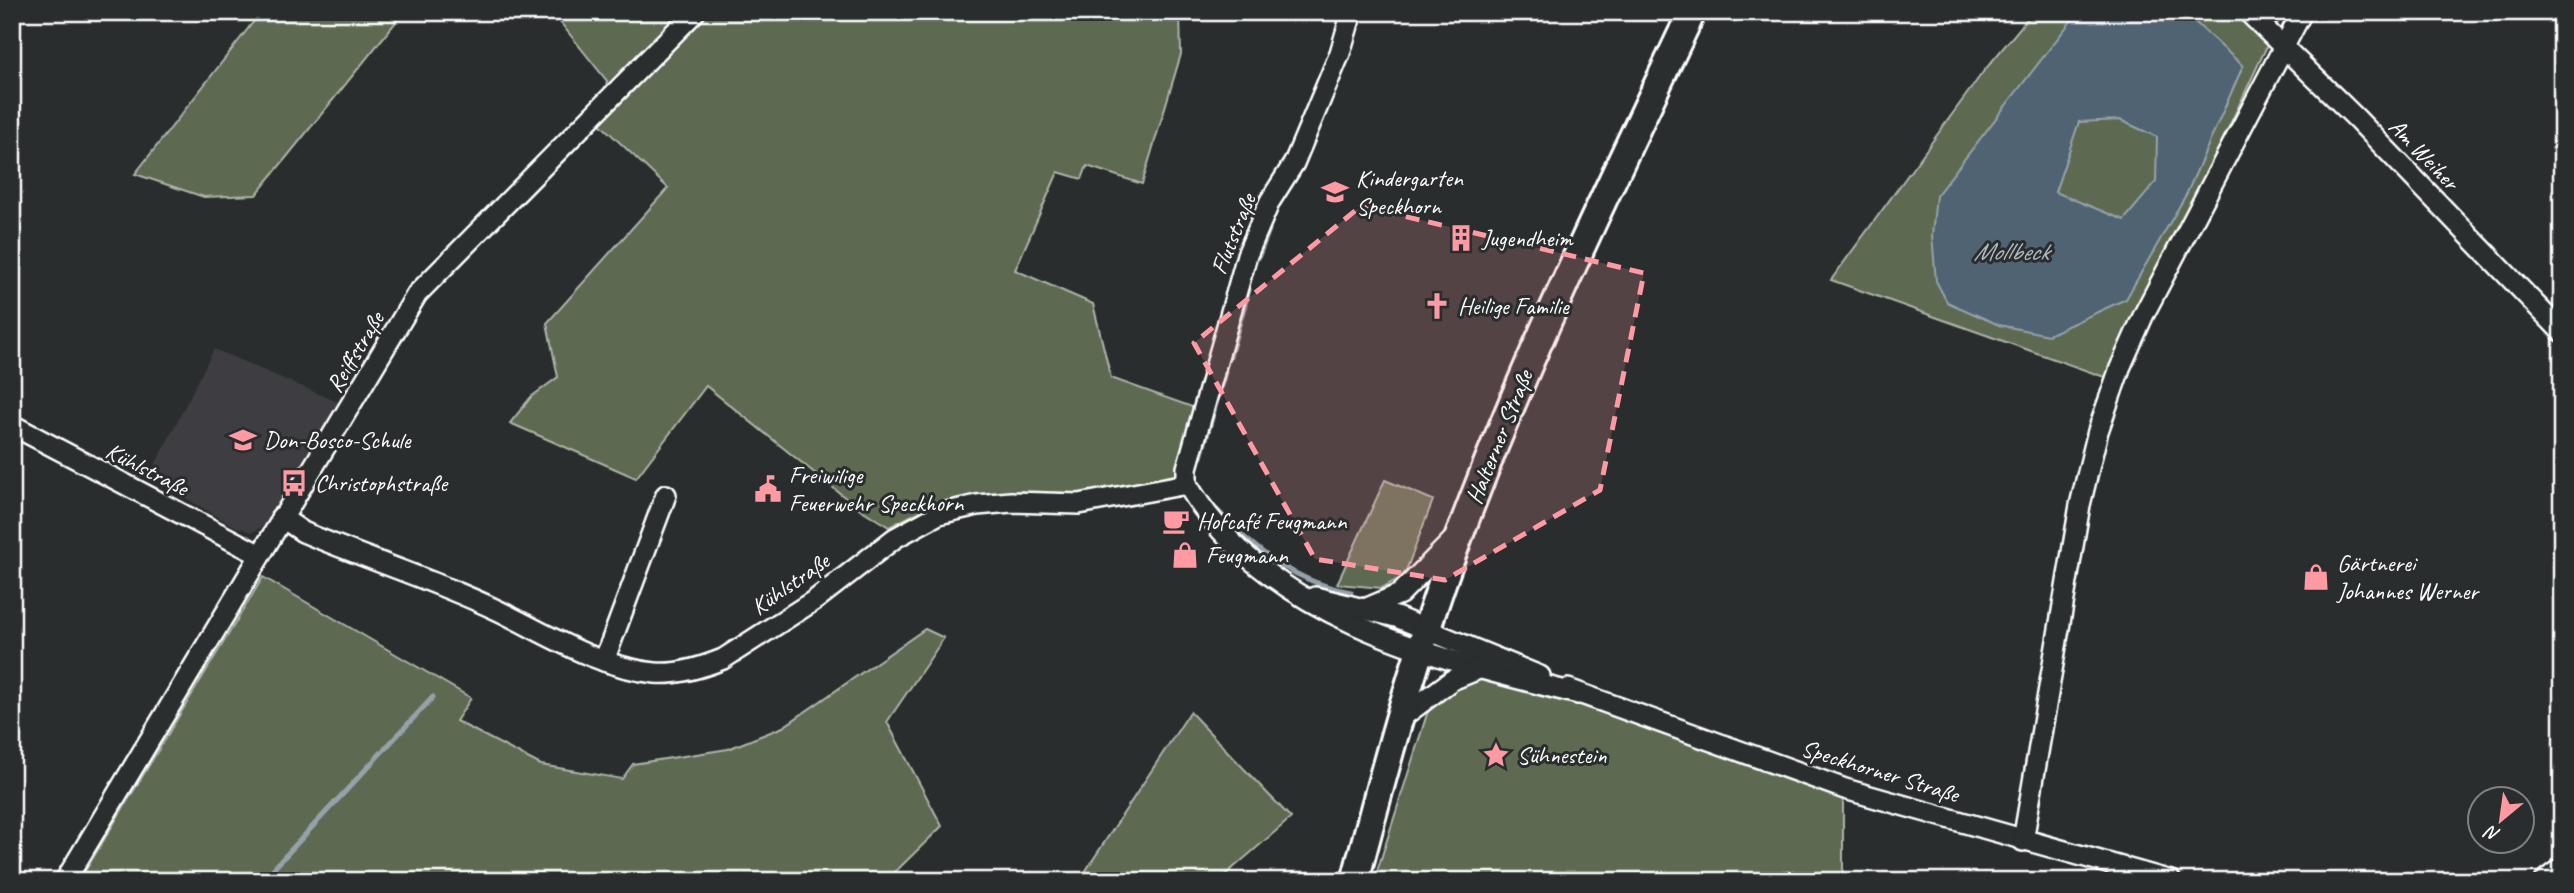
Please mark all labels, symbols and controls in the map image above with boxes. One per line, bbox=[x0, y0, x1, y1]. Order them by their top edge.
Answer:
street label: Am Weiher bbox=[2382, 112, 2467, 198]
place label: Kindergarten Speckhorn bbox=[1356, 163, 1464, 221]
school or university icon: Kindergarten Speckhorn bbox=[1320, 177, 1350, 207]
street label: Flutstraße bbox=[1203, 187, 1263, 279]
building icon: Jugendheim bbox=[1446, 223, 1476, 253]
place label: Jugendheim bbox=[1481, 223, 1574, 253]
water label: Mollbeck bbox=[1973, 235, 2053, 268]
church icon: Heilige Familie bbox=[1422, 291, 1452, 321]
place label: Heilige Familie bbox=[1458, 291, 1571, 321]
street label: Reiffstraße bbox=[319, 304, 392, 398]
street label: Halterner Straße bbox=[1459, 364, 1540, 508]
school or university icon: Don-Bosco-Schule bbox=[228, 425, 258, 455]
place label: Don-Bosco-Schule bbox=[264, 425, 413, 455]
street label: Kühlstraße bbox=[101, 436, 195, 503]
place label: Freiwilige Feuerwehr Speckhorn bbox=[789, 460, 964, 518]
bus stop icon: Christophstraße bbox=[279, 468, 309, 498]
place label: Christophstraße bbox=[315, 468, 449, 498]
public building icon: Freiwilige Feuerwehr Speckhorn bbox=[753, 474, 783, 504]
cafe icon: Hofcafé Feugmann bbox=[1161, 506, 1191, 536]
place label: Hofcafé Feugmann bbox=[1197, 506, 1348, 536]
shop icon: Feugmann bbox=[1170, 540, 1200, 570]
place label: Feugmann bbox=[1206, 540, 1289, 570]
street label: Kühlstraße bbox=[745, 545, 837, 622]
place label: Gärtnerei Johannes Werner bbox=[2336, 548, 2480, 606]
shop icon: Gärtnerei Johannes Werner bbox=[2301, 562, 2331, 592]
street label: Speckhorner Straße bbox=[1798, 733, 1964, 810]
place icon: Sühnestein bbox=[1481, 740, 1511, 770]
place label: Sühnestein bbox=[1517, 740, 1607, 770]
north arrow bbox=[2466, 784, 2536, 854]
text: N bbox=[2479, 819, 2504, 847]

